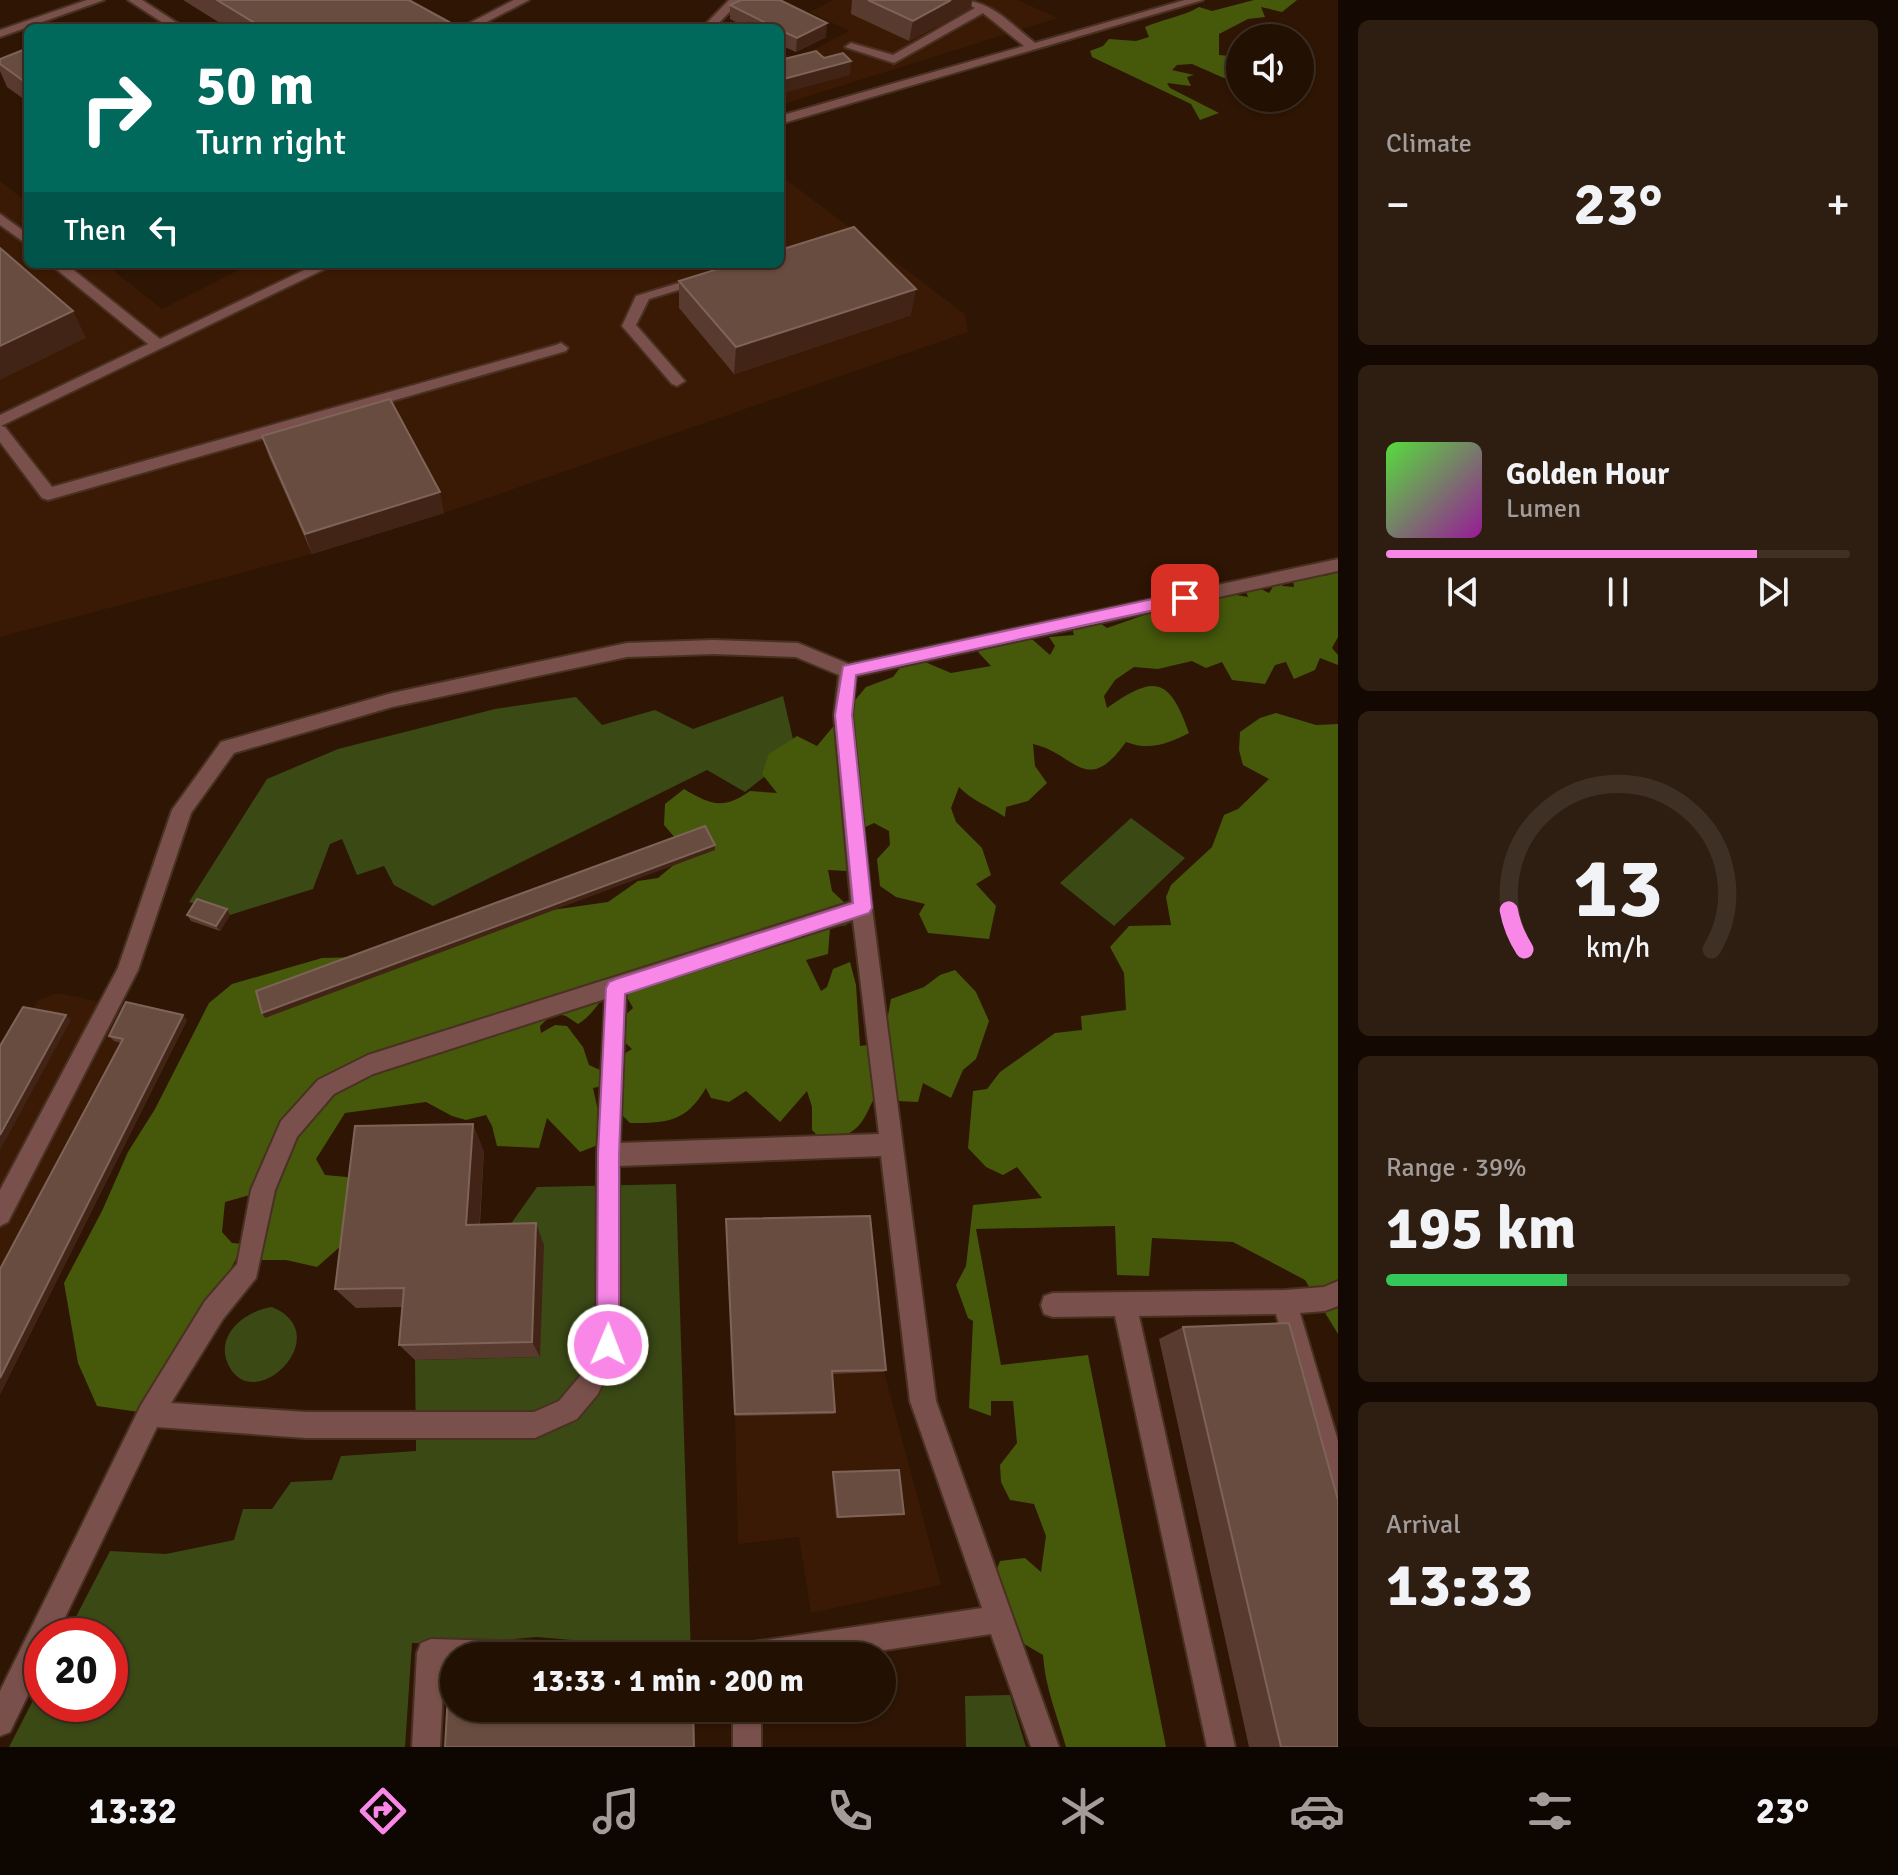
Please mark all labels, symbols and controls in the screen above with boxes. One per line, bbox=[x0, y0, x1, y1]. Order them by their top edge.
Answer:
map controls bbox=[1226, 24, 1314, 112]
button: sound bbox=[1226, 24, 1314, 112]
text: 50 m bbox=[196, 51, 314, 120]
icon: right bbox=[64, 56, 168, 160]
text: Turn right bbox=[196, 120, 346, 165]
text: Climate bbox=[1386, 128, 1472, 160]
text: 23° bbox=[1574, 168, 1662, 242]
text: − bbox=[1386, 178, 1410, 232]
text: + bbox=[1826, 178, 1850, 232]
icon: left bbox=[142, 208, 186, 252]
text: Then bbox=[64, 212, 126, 249]
text: Golden Hour bbox=[1506, 456, 1669, 493]
text: Lumen bbox=[1506, 493, 1581, 525]
pin bbox=[1151, 564, 1219, 632]
icon: previous bbox=[1441, 570, 1485, 614]
icon: pause bbox=[1596, 570, 1640, 614]
icon: next bbox=[1751, 570, 1795, 614]
icon: arrive bbox=[1163, 576, 1207, 620]
text: 13 bbox=[1573, 837, 1663, 939]
text: km/h bbox=[1586, 930, 1650, 965]
text: Range · 39% bbox=[1386, 1152, 1527, 1184]
text: 195 km bbox=[1386, 1192, 1576, 1266]
position arrow bbox=[566, 1303, 650, 1387]
text: Arrival bbox=[1386, 1509, 1461, 1541]
text: 13:33 bbox=[1386, 1549, 1533, 1623]
speed limit sign: 20 bbox=[24, 1618, 128, 1722]
text: 13:33 · 1 min · 200 m bbox=[532, 1663, 804, 1700]
icon: directions bbox=[355, 1783, 411, 1839]
icon: music bbox=[588, 1783, 644, 1839]
icon: phone bbox=[822, 1783, 878, 1839]
icon: climate bbox=[1055, 1783, 1111, 1839]
icon: car bbox=[1289, 1783, 1345, 1839]
icon: filters bbox=[1522, 1783, 1578, 1839]
text: 13:32 bbox=[89, 1789, 177, 1834]
text: 23° bbox=[1756, 1789, 1809, 1834]

